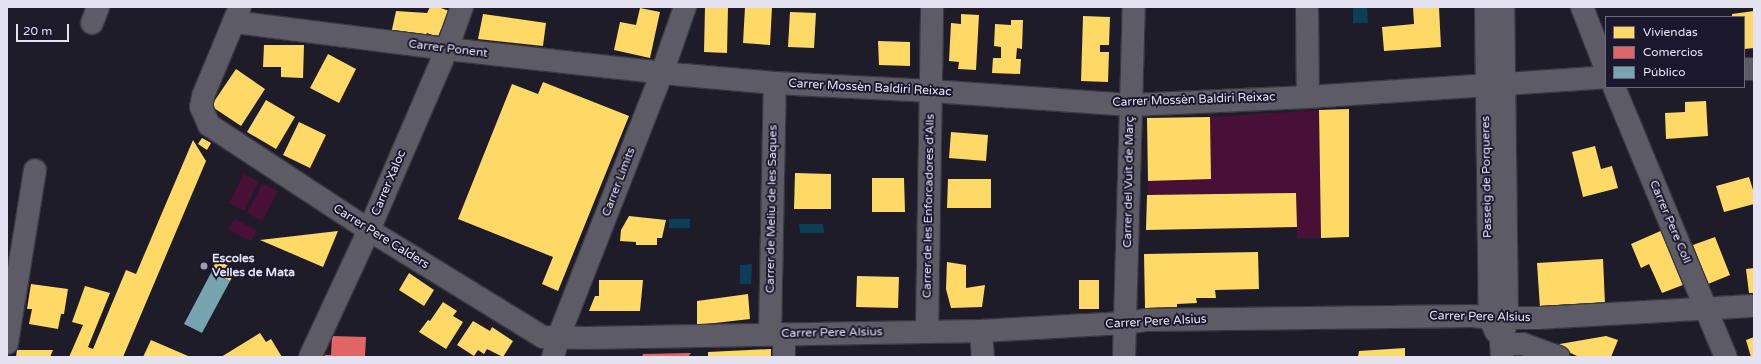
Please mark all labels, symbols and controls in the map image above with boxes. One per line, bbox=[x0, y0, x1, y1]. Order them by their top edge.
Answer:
scale bar bbox=[18, 16, 71, 42]
legend bbox=[1605, 16, 1745, 88]
text: 20 m bbox=[23, 24, 52, 38]
text: Viviendas bbox=[1643, 25, 1698, 39]
street label: Carrer Ponent bbox=[408, 37, 488, 61]
text: Comercios bbox=[1643, 45, 1703, 59]
text: Público bbox=[1643, 65, 1685, 79]
street label: Carrer Mossèn Baldiri Reixac bbox=[788, 77, 952, 99]
street label: Carrer Mossèn Baldiri Reixac bbox=[1112, 90, 1276, 110]
street label: Carrer de les Enforcadores d'Alls bbox=[920, 114, 938, 298]
street label: Carrer del Vuit de Març bbox=[1121, 116, 1137, 248]
street label: Passeig de Porqueres bbox=[1479, 116, 1495, 238]
street label: Carrer de Meliu de les Saques bbox=[763, 125, 781, 293]
street label: Carrer Límits bbox=[599, 145, 639, 219]
street label: Carrer Xaloc bbox=[369, 148, 409, 218]
street label: Carrer Pere Coll bbox=[1646, 178, 1694, 266]
street label: Carrer Pere Calders bbox=[330, 202, 432, 272]
place label: Escoles Velles de Mata bbox=[212, 252, 295, 280]
marker: Escoles Velles de Mata bbox=[199, 261, 209, 271]
street label: Carrer Pere Alsius bbox=[1429, 309, 1531, 325]
street label: Carrer Pere Alsius bbox=[1105, 312, 1207, 332]
street label: Carrer Pere Alsius bbox=[781, 325, 883, 341]

